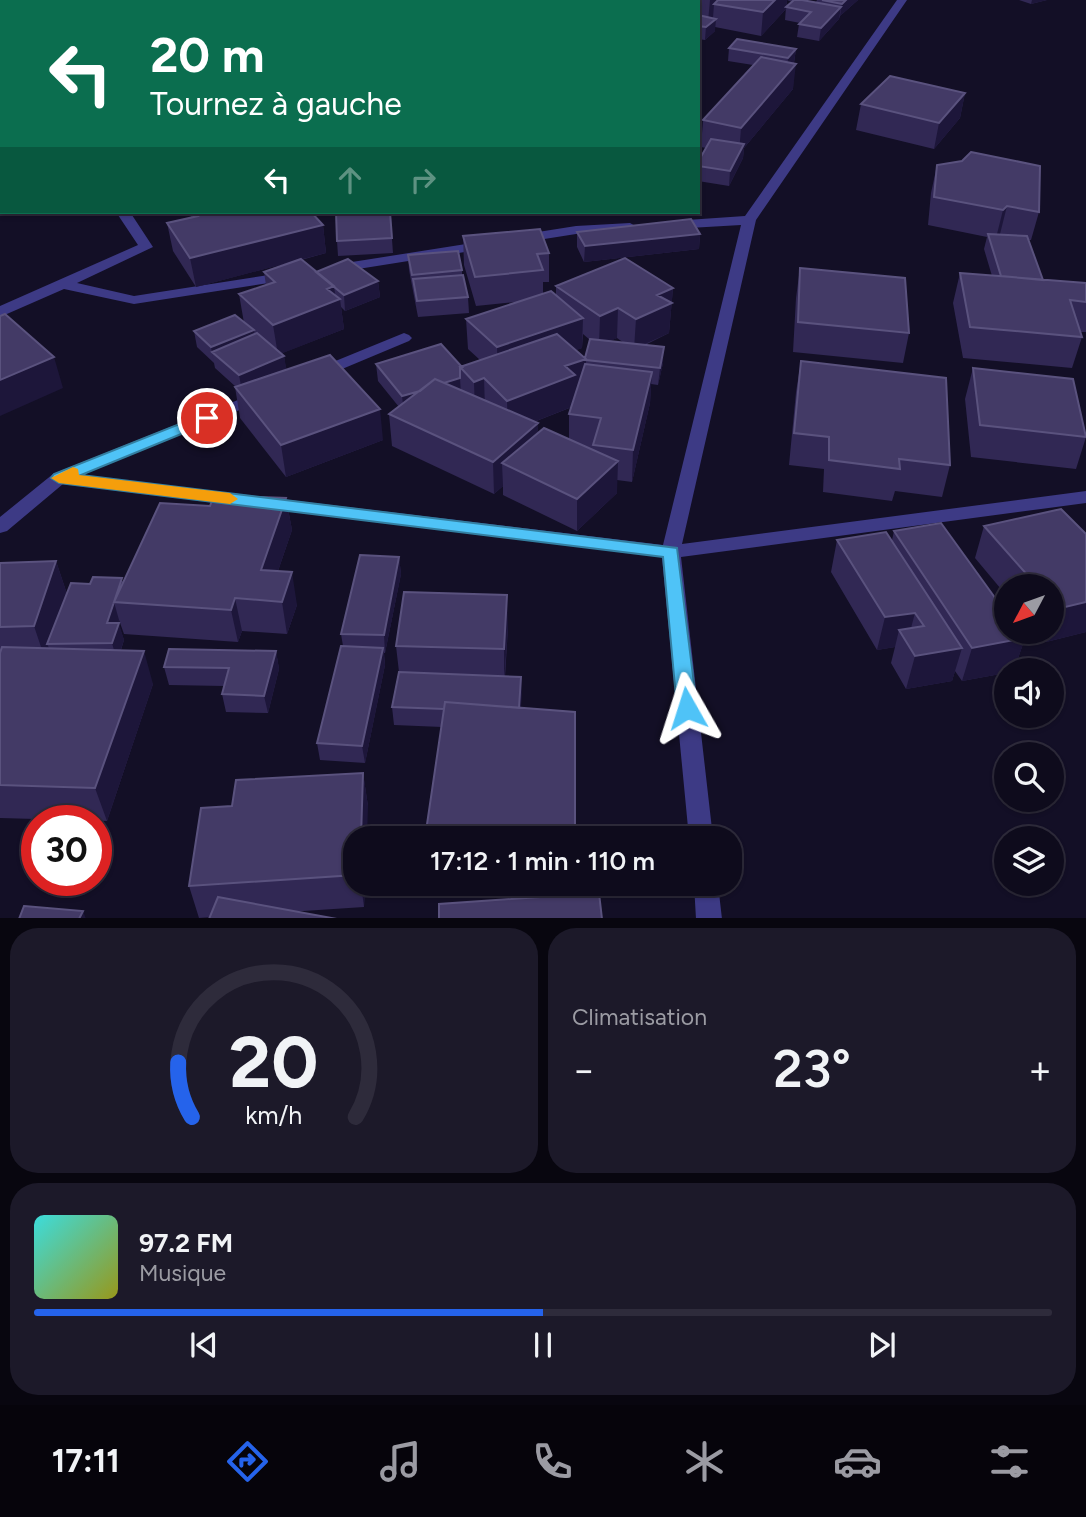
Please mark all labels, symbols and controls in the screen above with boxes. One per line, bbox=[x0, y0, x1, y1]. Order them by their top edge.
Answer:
text: 20 m bbox=[150, 25, 265, 84]
icon: left bbox=[35, 28, 126, 119]
text: Tournez à gauche bbox=[150, 85, 402, 123]
icon: left bbox=[258, 161, 296, 199]
icon: ahead bbox=[331, 161, 369, 199]
icon: right bbox=[404, 161, 442, 199]
pin bbox=[177, 388, 237, 448]
icon: arrive bbox=[188, 399, 226, 437]
north arrow bbox=[994, 574, 1064, 644]
map controls bbox=[994, 574, 1064, 896]
button: sound bbox=[994, 658, 1064, 728]
position arrow bbox=[650, 671, 724, 745]
button: search bbox=[994, 742, 1064, 812]
speed limit sign: 30 bbox=[21, 805, 112, 896]
button: layers bbox=[994, 826, 1064, 896]
text: 17:12 · 1 min · 110 m bbox=[430, 845, 655, 877]
text: Climatisation bbox=[572, 1003, 707, 1031]
text: 20 bbox=[229, 1018, 319, 1105]
text: 23° bbox=[773, 1038, 851, 1100]
text: − bbox=[572, 1047, 596, 1093]
text: + bbox=[1028, 1047, 1052, 1093]
text: km/h bbox=[245, 1099, 303, 1129]
text: 97.2 FM bbox=[139, 1227, 233, 1259]
text: Musique bbox=[139, 1259, 226, 1287]
icon: previous bbox=[185, 1326, 223, 1364]
icon: pause bbox=[524, 1326, 562, 1364]
icon: next bbox=[863, 1326, 901, 1364]
icon: directions bbox=[223, 1437, 272, 1486]
icon: music bbox=[376, 1437, 425, 1486]
icon: phone bbox=[528, 1437, 577, 1486]
icon: climate bbox=[680, 1437, 729, 1486]
icon: car bbox=[833, 1437, 882, 1486]
icon: filters bbox=[985, 1437, 1034, 1486]
text: 17:11 bbox=[52, 1442, 120, 1480]

